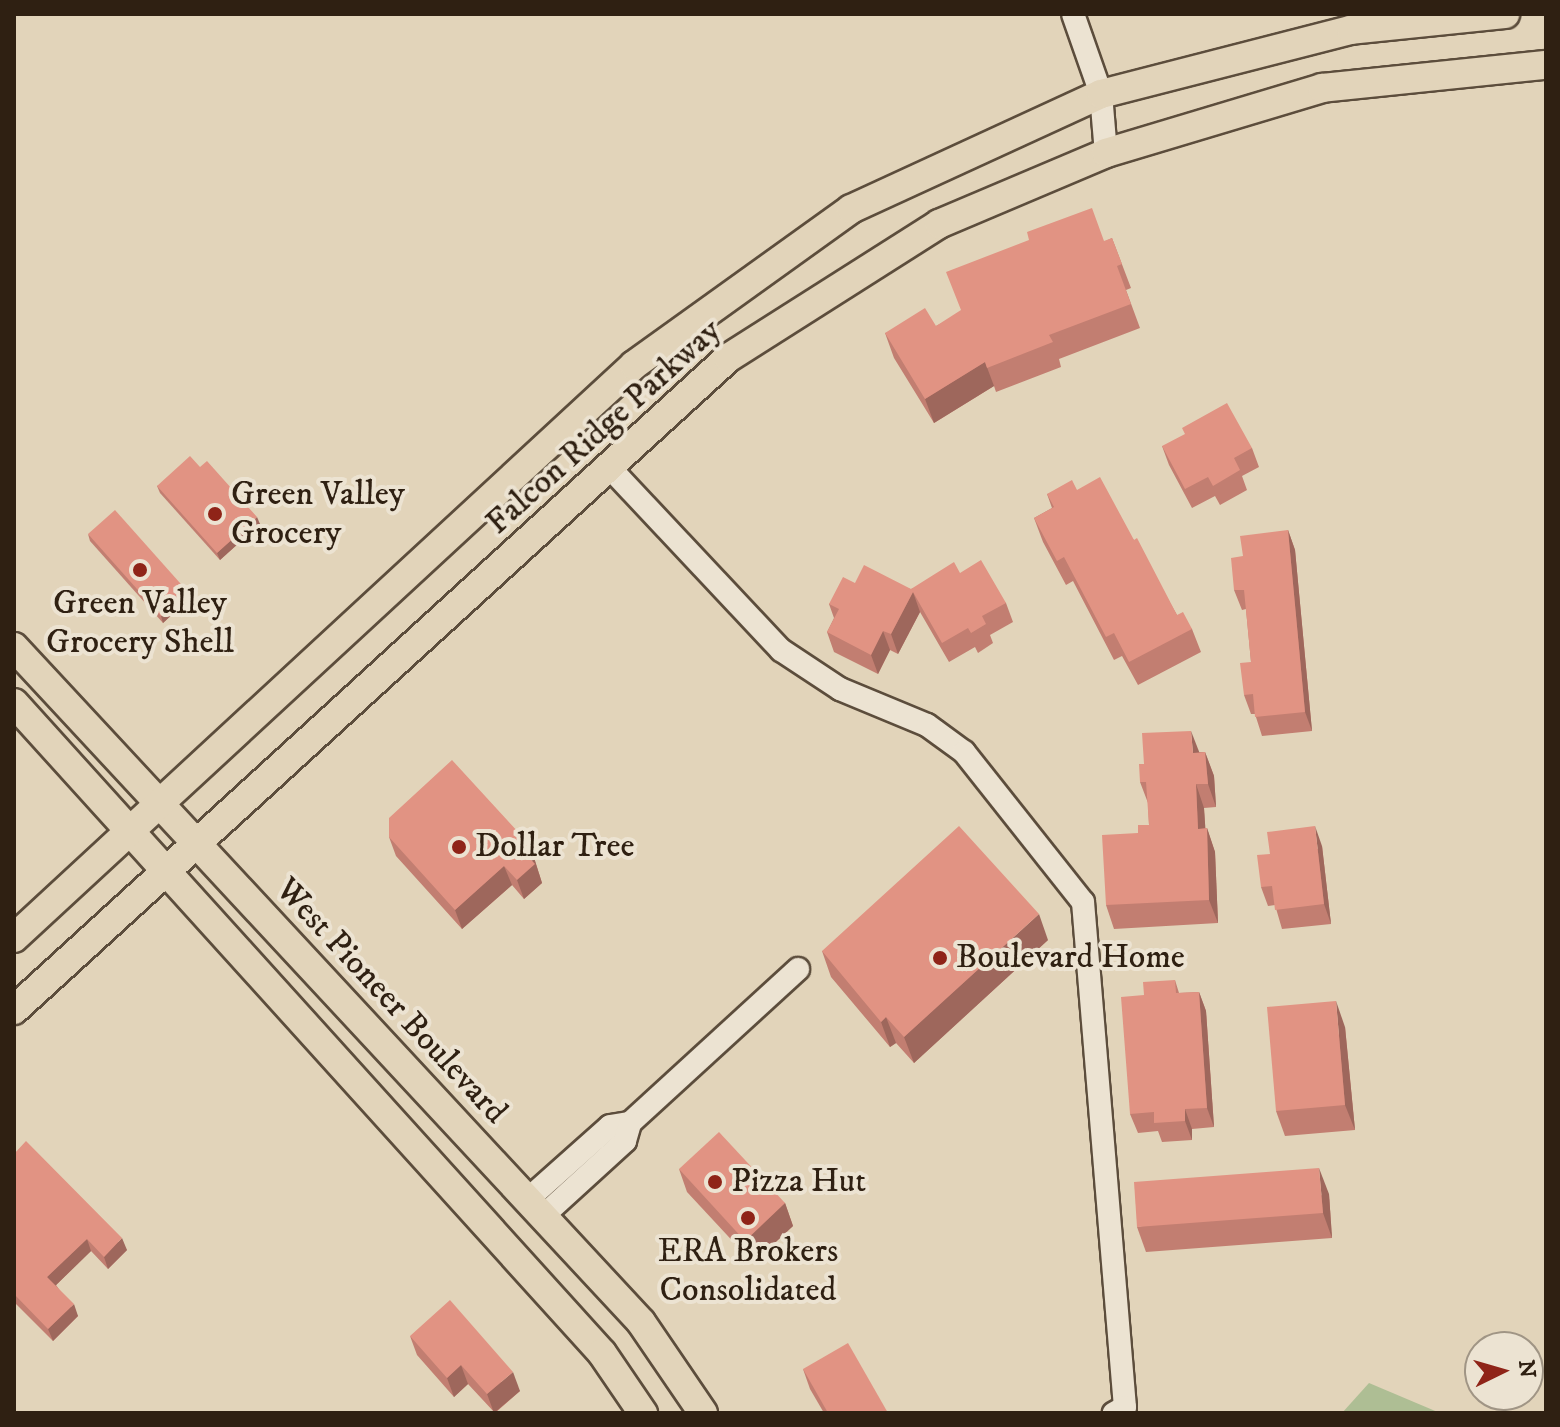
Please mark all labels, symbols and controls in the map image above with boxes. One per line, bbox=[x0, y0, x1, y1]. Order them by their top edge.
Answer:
street label: Falcon Ridge Parkway bbox=[478, 311, 730, 543]
place label: Green Valley Grocery bbox=[231, 474, 405, 554]
marker: Green Valley Grocery bbox=[206, 505, 224, 523]
marker: Green Valley Grocery Shell bbox=[131, 561, 149, 579]
place label: Green Valley Grocery Shell bbox=[46, 583, 234, 662]
place label: Dollar Tree bbox=[475, 827, 635, 867]
marker: Dollar Tree bbox=[450, 838, 468, 856]
street label: West Pioneer Boulevard bbox=[266, 870, 516, 1132]
place label: Boulevard Home bbox=[956, 938, 1185, 978]
marker: Boulevard Home bbox=[931, 949, 949, 967]
place label: Pizza Hut bbox=[731, 1162, 866, 1202]
marker: Pizza Hut bbox=[706, 1173, 724, 1191]
marker: ERA Brokers Consolidated bbox=[739, 1209, 757, 1227]
place label: ERA Brokers Consolidated bbox=[658, 1231, 838, 1310]
north arrow bbox=[1464, 1331, 1544, 1411]
text: N bbox=[1512, 1359, 1541, 1379]

